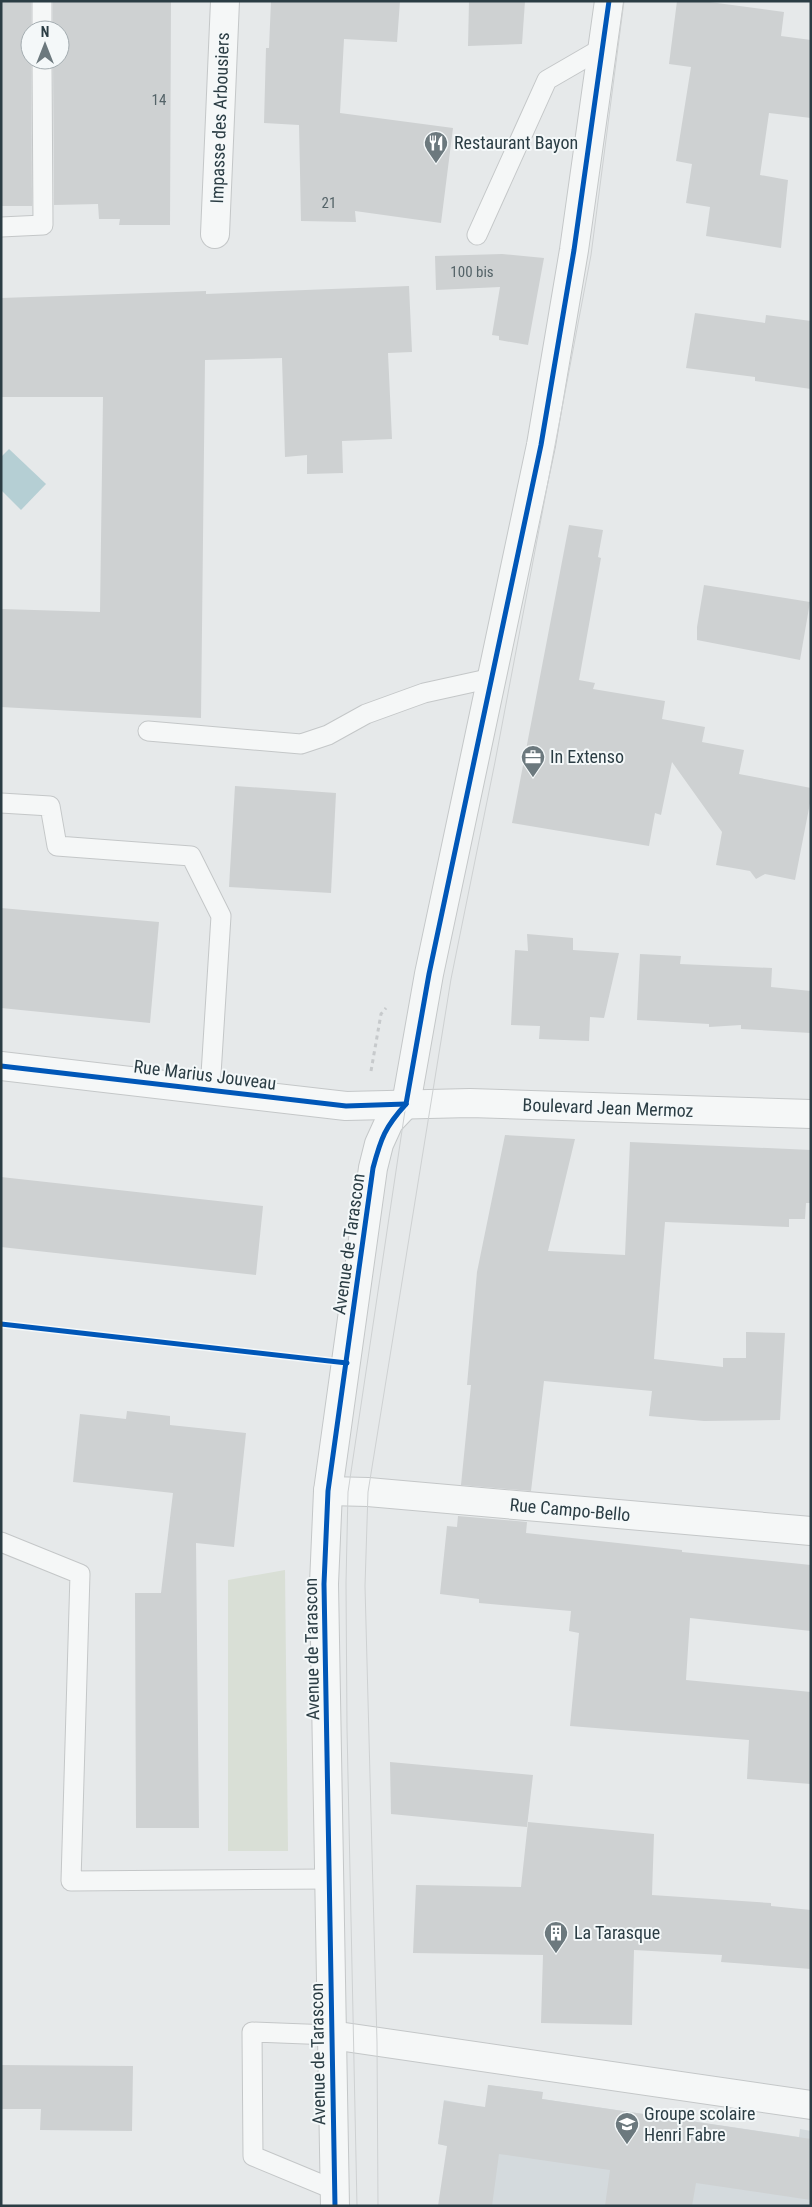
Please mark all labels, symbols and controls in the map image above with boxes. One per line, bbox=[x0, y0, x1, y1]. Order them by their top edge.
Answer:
north arrow bbox=[20, 20, 70, 70]
text: N bbox=[41, 24, 49, 40]
street label: Impasse des Arbousiers bbox=[206, 32, 233, 204]
house number: 14 bbox=[152, 91, 166, 109]
restaurant icon: Restaurant Bayon bbox=[423, 130, 449, 164]
place label: Restaurant Bayon bbox=[454, 132, 578, 153]
house number: 21 bbox=[322, 194, 336, 212]
house number: 100 bis bbox=[450, 263, 494, 281]
office icon: In Extenso bbox=[520, 744, 546, 778]
place label: In Extenso bbox=[550, 746, 624, 767]
street label: Rue Marius Jouveau bbox=[133, 1055, 278, 1094]
street label: Boulevard Jean Mermoz bbox=[522, 1094, 694, 1121]
street label: Avenue de Tarascon bbox=[328, 1172, 369, 1316]
street label: Rue Campo-Bello bbox=[509, 1494, 631, 1525]
street label: Avenue de Tarascon bbox=[300, 1578, 323, 1720]
building icon: La Tarasque bbox=[543, 1920, 569, 1954]
place label: La Tarasque bbox=[574, 1922, 660, 1943]
street label: Avenue de Tarascon bbox=[306, 1983, 329, 2125]
place label: Groupe scolaire Henri Fabre bbox=[644, 2103, 755, 2145]
school or university icon: Groupe scolaire Henri Fabre bbox=[614, 2111, 640, 2145]

